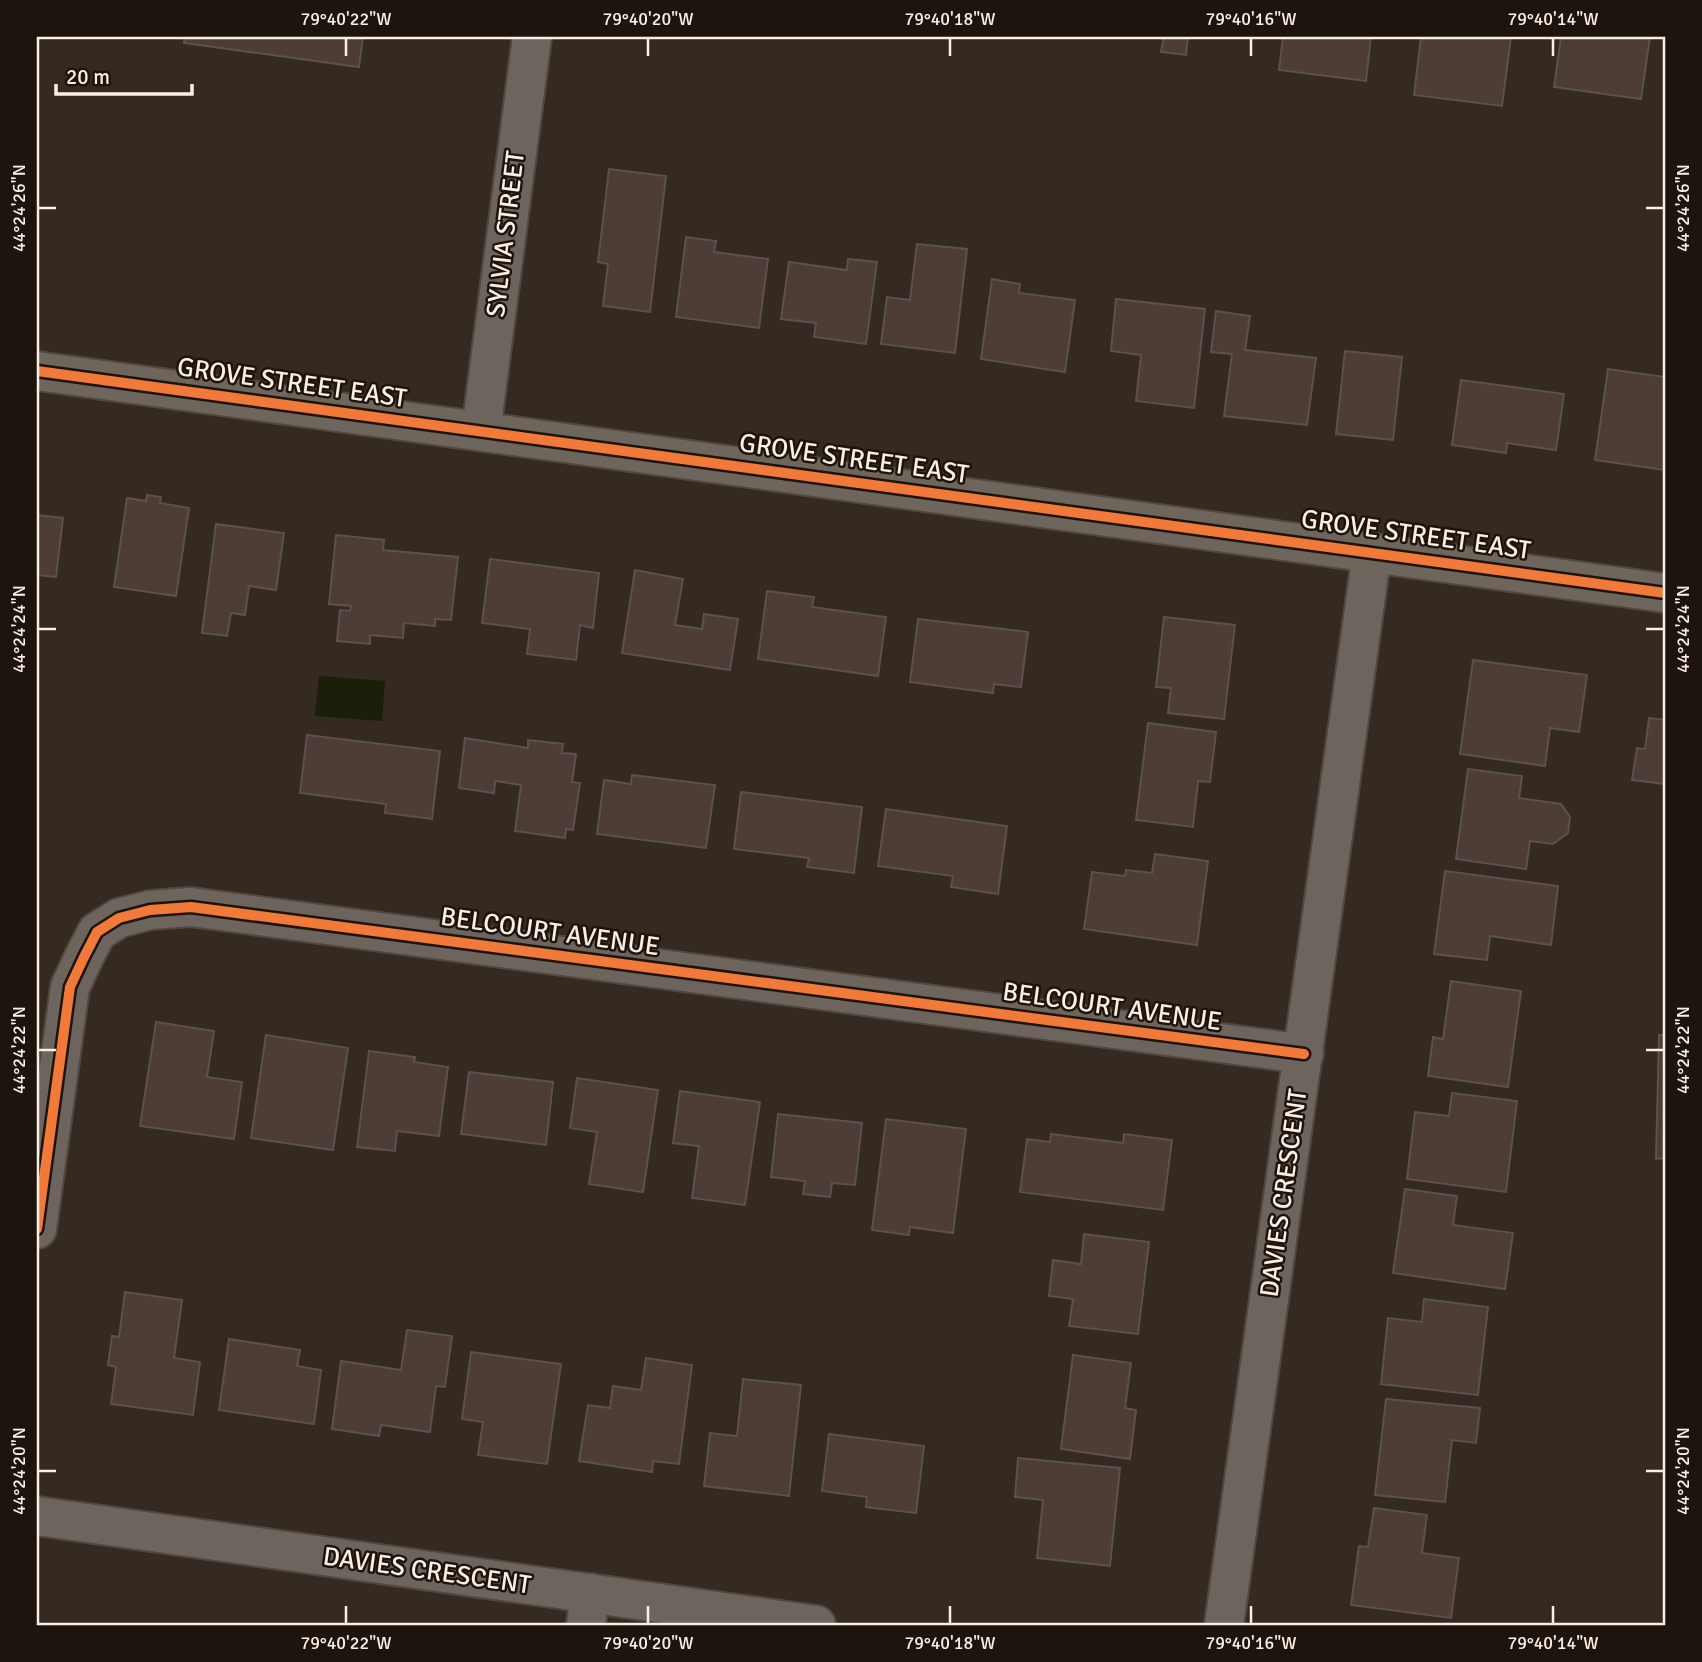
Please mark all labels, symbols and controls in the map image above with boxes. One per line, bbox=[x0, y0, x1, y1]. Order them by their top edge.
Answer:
text: 79°40'22"W bbox=[301, 8, 391, 30]
text: 79°40'20"W bbox=[603, 8, 693, 30]
text: 79°40'18"W bbox=[905, 8, 995, 30]
text: 79°40'16"W bbox=[1206, 8, 1296, 30]
text: 79°40'14"W bbox=[1508, 8, 1598, 30]
scale bar bbox=[56, 52, 192, 96]
text: 20 m bbox=[66, 64, 110, 90]
street label: SYLVIA STREET bbox=[480, 149, 532, 319]
text: 44°24'26"N bbox=[8, 164, 30, 252]
text: 44°24'26"N bbox=[1672, 164, 1694, 252]
street label: GROVE STREET EAST bbox=[175, 351, 409, 415]
street label: GROVE STREET EAST bbox=[737, 427, 971, 491]
street label: GROVE STREET EAST bbox=[1299, 503, 1533, 567]
text: 44°24'24"N bbox=[8, 585, 30, 673]
text: 44°24'24"N bbox=[1672, 585, 1694, 673]
street label: BELCOURT AVENUE bbox=[438, 901, 662, 963]
street label: BELCOURT AVENUE bbox=[1000, 976, 1224, 1038]
text: 44°24'22"N bbox=[8, 1006, 30, 1094]
text: 44°24'22"N bbox=[1672, 1006, 1694, 1094]
street label: DAVIES CRESCENT bbox=[1254, 1087, 1314, 1299]
text: 44°24'20"N bbox=[8, 1427, 30, 1515]
text: 44°24'20"N bbox=[1672, 1427, 1694, 1515]
street label: DAVIES CRESCENT bbox=[321, 1541, 533, 1601]
text: 79°40'22"W bbox=[301, 1632, 391, 1654]
text: 79°40'20"W bbox=[603, 1632, 693, 1654]
text: 79°40'18"W bbox=[905, 1632, 995, 1654]
text: 79°40'16"W bbox=[1206, 1632, 1296, 1654]
text: 79°40'14"W bbox=[1508, 1632, 1598, 1654]

